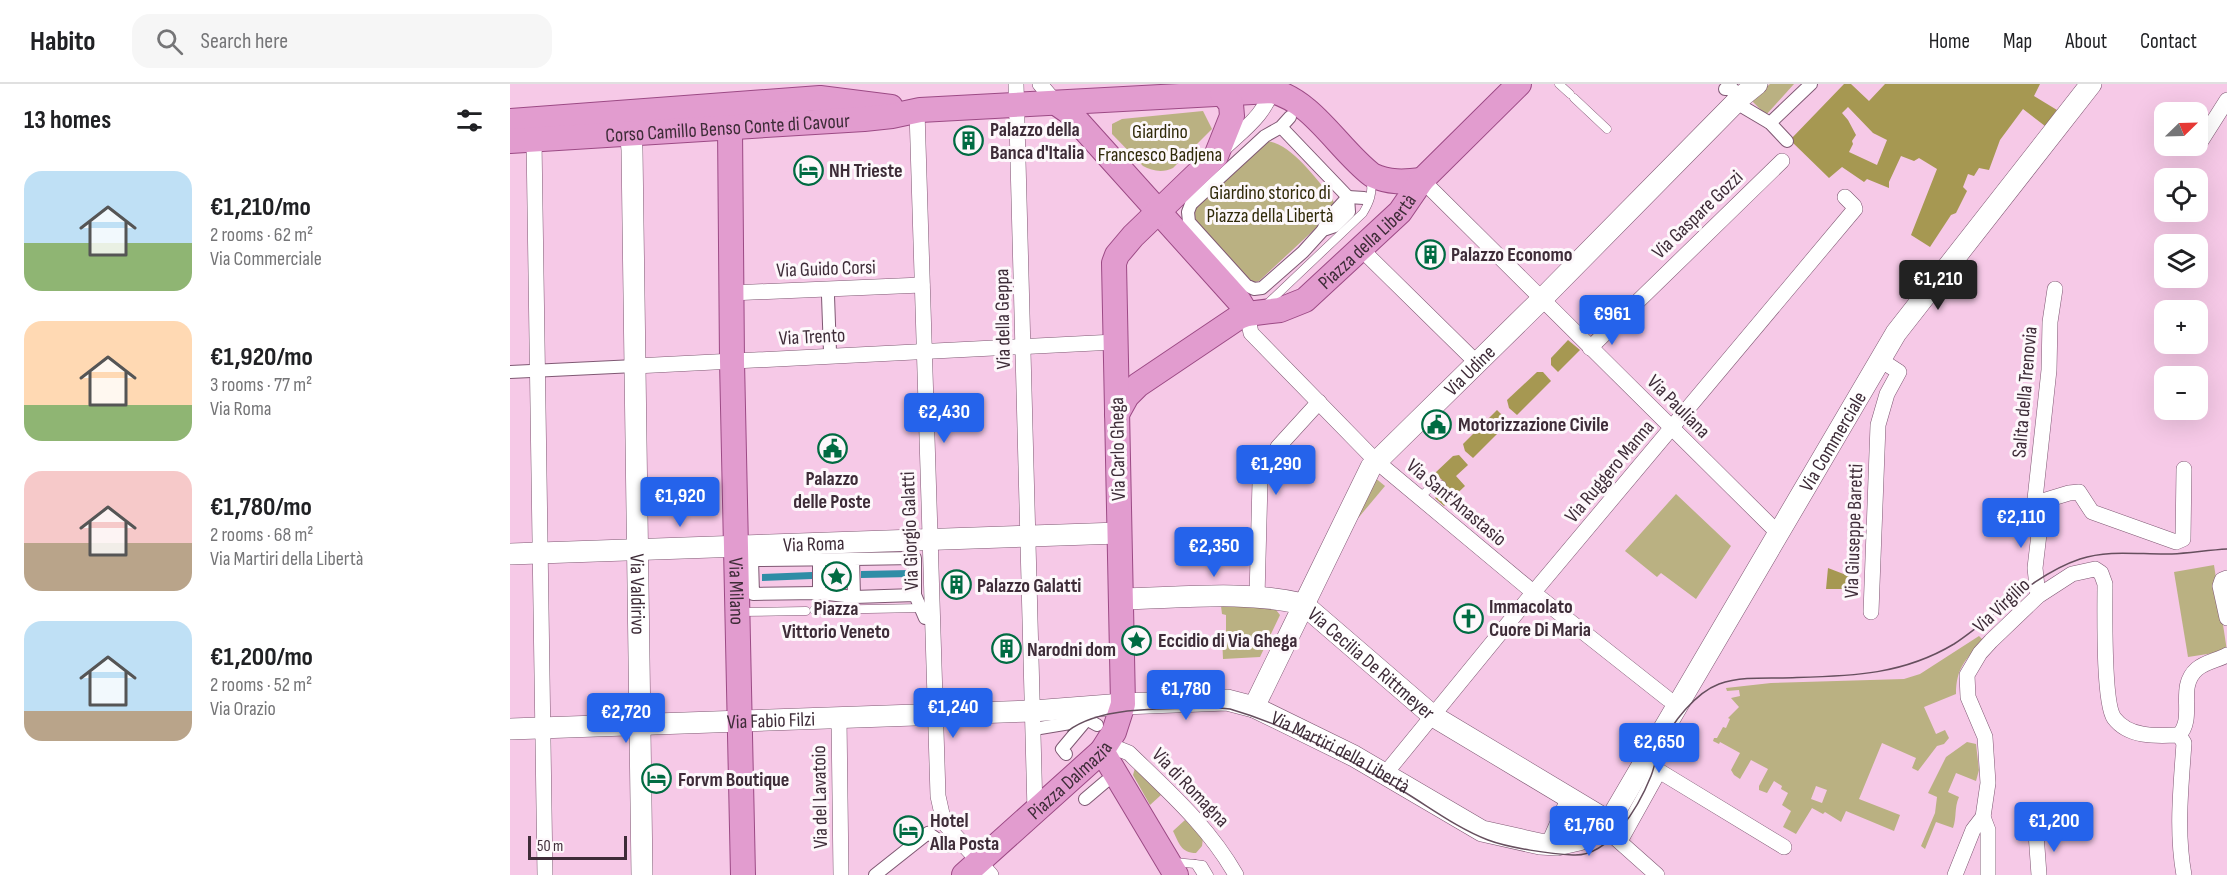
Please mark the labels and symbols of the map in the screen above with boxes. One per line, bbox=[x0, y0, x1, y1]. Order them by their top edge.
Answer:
north arrow bbox=[2154, 102, 2208, 156]
street label: Corso Camillo Benso Conte di Cavour bbox=[605, 109, 851, 148]
place label: Palazzo della Banca d'Italia bbox=[990, 118, 1084, 165]
park label: Giardino Francesco Badjena bbox=[1098, 120, 1222, 167]
building icon: Palazzo della Banca d'Italia bbox=[953, 124, 985, 156]
hotel icon: NH Trieste bbox=[792, 154, 824, 186]
place label: NH Trieste bbox=[829, 159, 903, 183]
street label: Via Gaspare Gozzi bbox=[1647, 165, 1748, 264]
park label: Giardino storico di Piazza della Libertà bbox=[1207, 181, 1333, 228]
street label: Piazza della Libertà bbox=[1314, 190, 1422, 295]
building icon: Palazzo Economo bbox=[1414, 238, 1446, 270]
place label: Palazzo Economo bbox=[1451, 243, 1572, 267]
street label: Via Guido Corsi bbox=[776, 255, 876, 283]
pin: €1,210 bbox=[1889, 260, 1987, 311]
street label: Via della Geppa bbox=[990, 268, 1016, 369]
pin: €961 bbox=[1576, 295, 1648, 346]
street label: Via Trento bbox=[778, 323, 846, 351]
street label: Salita della Trenovia bbox=[2007, 325, 2043, 459]
street label: Via Udine bbox=[1440, 341, 1501, 401]
street label: Via Pauliana bbox=[1642, 370, 1715, 443]
street label: Via Commerciale bbox=[1795, 387, 1872, 496]
pin: €2,430 bbox=[895, 393, 993, 444]
street label: Via Carlo Ghega bbox=[1105, 397, 1131, 501]
public building icon: Motorizzazione Civile bbox=[1421, 408, 1453, 440]
place label: Motorizzazione Civile bbox=[1458, 413, 1609, 437]
street label: Via Ruggero Manna bbox=[1560, 416, 1660, 528]
public building icon: Palazzo delle Poste bbox=[816, 432, 848, 464]
pin: €1,290 bbox=[1227, 445, 1325, 496]
street label: Via Sant'Anastasio bbox=[1401, 454, 1511, 552]
street label: Via Giuseppe Baretti bbox=[1840, 463, 1868, 599]
place label: Palazzo delle Poste bbox=[793, 467, 871, 514]
street label: Via Giorgio Galatti bbox=[896, 471, 924, 591]
pin: €1,920 bbox=[631, 477, 729, 528]
pin: €2,110 bbox=[1972, 498, 2070, 549]
pin: €2,350 bbox=[1165, 527, 1263, 578]
street label: Via Roma bbox=[783, 531, 845, 558]
street label: Via Valdirivo bbox=[625, 554, 650, 635]
street label: Via Milano bbox=[723, 557, 749, 625]
place icon: Piazza Vittorio Veneto bbox=[820, 561, 852, 593]
building icon: Palazzo Galatti bbox=[940, 569, 972, 601]
street label: Via Virgilio bbox=[1968, 573, 2035, 638]
place label: Palazzo Galatti bbox=[977, 574, 1081, 598]
place label: Immacolato Cuore Di Maria bbox=[1489, 595, 1591, 642]
place label: Piazza Vittorio Veneto bbox=[782, 597, 890, 644]
street label: Via Cecilia De Rittmeyer bbox=[1302, 602, 1439, 725]
church icon: Immacolato Cuore Di Maria bbox=[1452, 602, 1484, 634]
place icon: Eccidio di Via Ghega bbox=[1121, 624, 1153, 656]
place label: Eccidio di Via Ghega bbox=[1158, 629, 1297, 653]
building icon: Narodni dom bbox=[990, 633, 1022, 665]
place label: Narodni dom bbox=[1027, 638, 1116, 662]
pin: €1,780 bbox=[1137, 670, 1235, 721]
pin: €1,240 bbox=[904, 688, 1002, 739]
pin: €2,720 bbox=[577, 693, 675, 744]
street label: Via Martiri della Libertà bbox=[1267, 706, 1414, 799]
street label: Via Fabio Filzi bbox=[726, 708, 815, 735]
pin: €2,650 bbox=[1610, 723, 1708, 774]
street label: Piazza Dalmazia bbox=[1023, 737, 1118, 825]
street label: Via di Romagna bbox=[1147, 743, 1234, 832]
street label: Via del Lavatoio bbox=[807, 745, 833, 849]
hotel icon: Forvm Boutique bbox=[641, 763, 673, 795]
place label: Forvm Boutique bbox=[678, 768, 789, 792]
pin: €1,200 bbox=[2005, 802, 2103, 853]
pin: €1,760 bbox=[1540, 806, 1638, 857]
place label: Hotel Alla Posta bbox=[929, 809, 999, 856]
hotel icon: Hotel Alla Posta bbox=[893, 815, 925, 847]
scale bar bbox=[528, 833, 627, 860]

